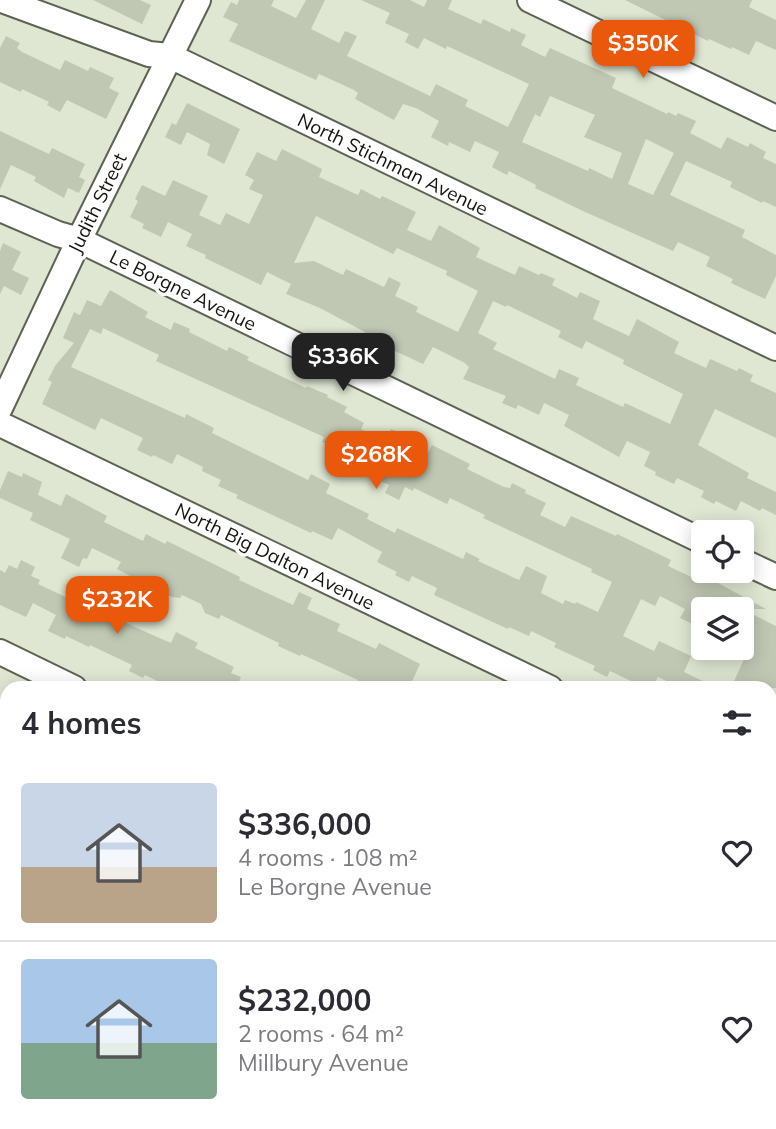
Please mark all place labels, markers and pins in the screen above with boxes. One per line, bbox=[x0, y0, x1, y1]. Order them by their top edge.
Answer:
pin: $350K bbox=[594, 20, 692, 80]
pin: $336K bbox=[294, 334, 392, 393]
pin: $268K bbox=[327, 432, 425, 491]
pin: $232K bbox=[68, 576, 166, 636]

